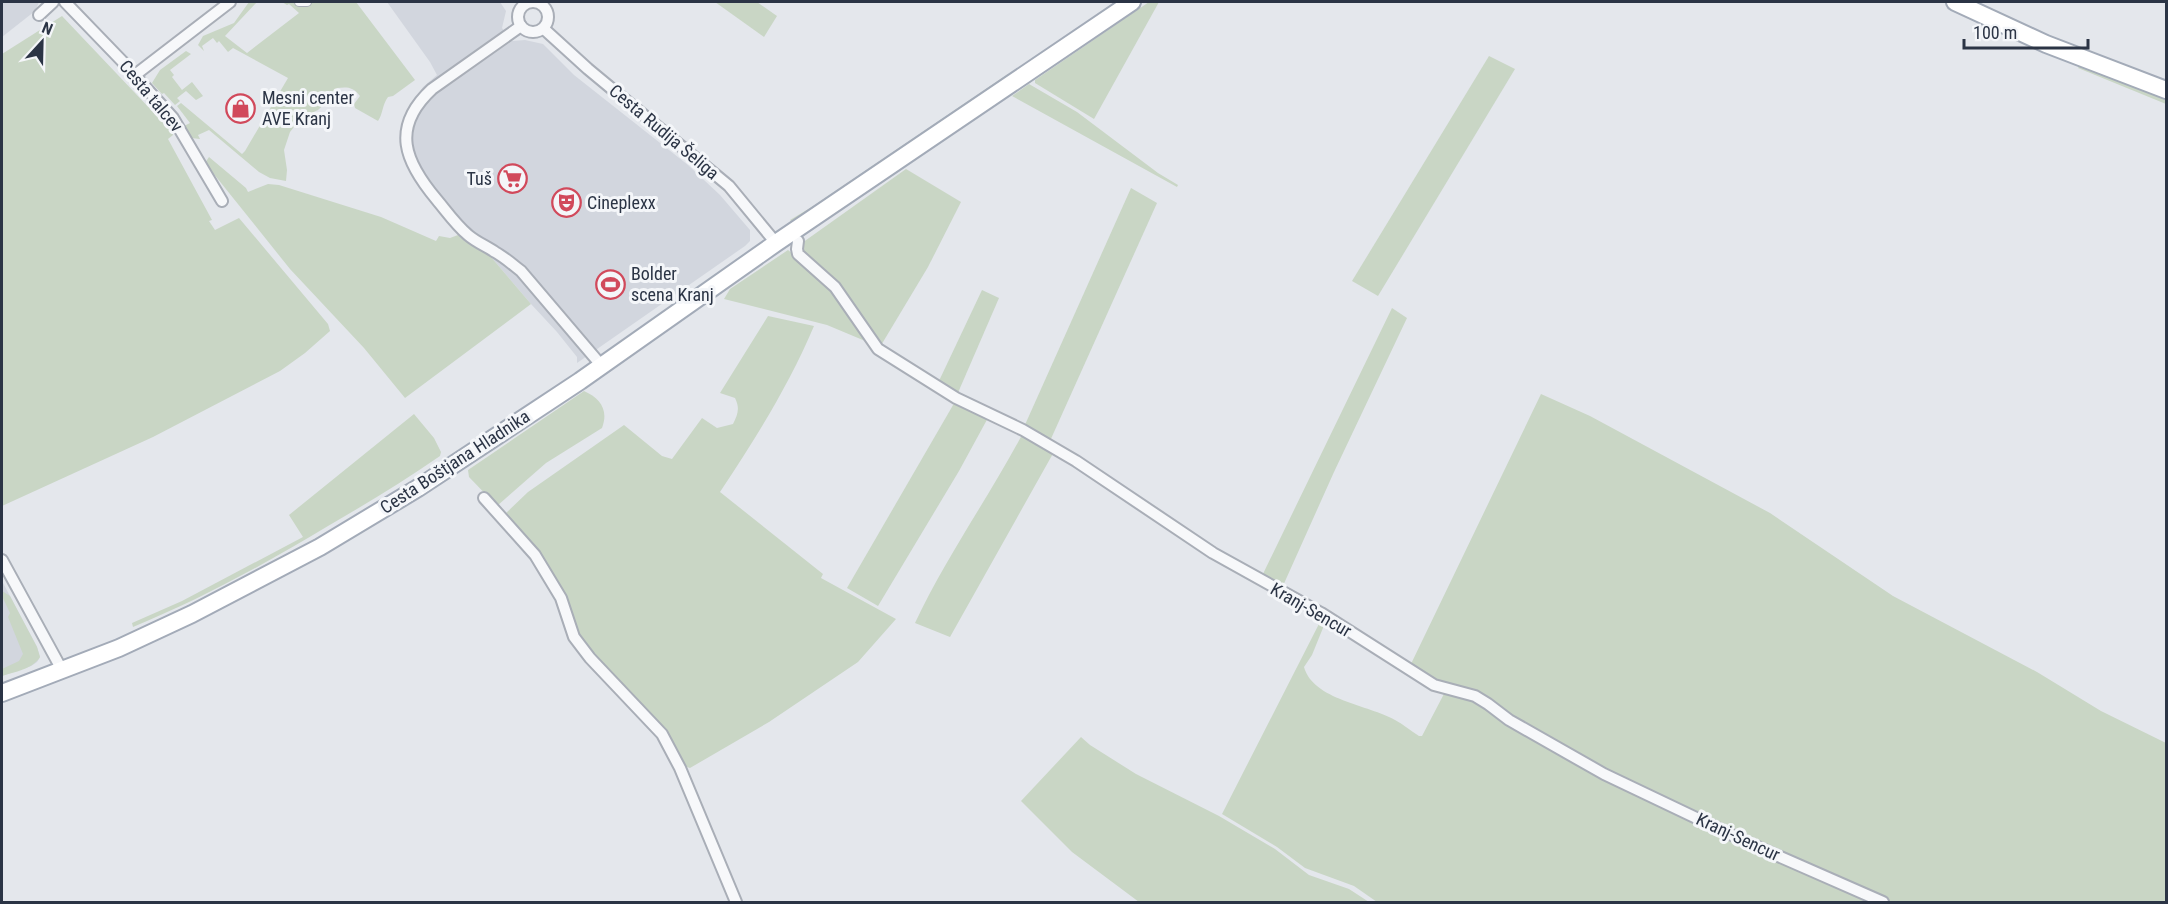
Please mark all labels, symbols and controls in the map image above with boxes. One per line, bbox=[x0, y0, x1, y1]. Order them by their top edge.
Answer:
north arrow bbox=[12, 12, 72, 72]
scale bar bbox=[1964, 12, 2088, 50]
text: N bbox=[39, 18, 56, 39]
text: 100 m bbox=[1973, 22, 2017, 43]
street label: Cesta talcev bbox=[115, 55, 188, 136]
street label: Cesta Rudija Šeliga bbox=[605, 80, 723, 184]
place label: Mesni center AVE Kranj bbox=[262, 87, 354, 129]
shop icon: Mesni center AVE Kranj bbox=[225, 92, 257, 124]
supermarket icon: Tuš bbox=[497, 163, 529, 195]
place label: Tuš bbox=[467, 168, 492, 189]
theatre icon: Cineplexx bbox=[550, 187, 582, 219]
place label: Cineplexx bbox=[587, 192, 656, 213]
place label: Bolder scena Kranj bbox=[631, 263, 714, 305]
sports icon: Bolder scena Kranj bbox=[594, 268, 626, 300]
street label: Cesta Boštjana Hladnika bbox=[376, 405, 533, 518]
street label: Kranj-Sencur bbox=[1267, 578, 1356, 641]
street label: Kranj-Sencur bbox=[1693, 808, 1784, 865]

